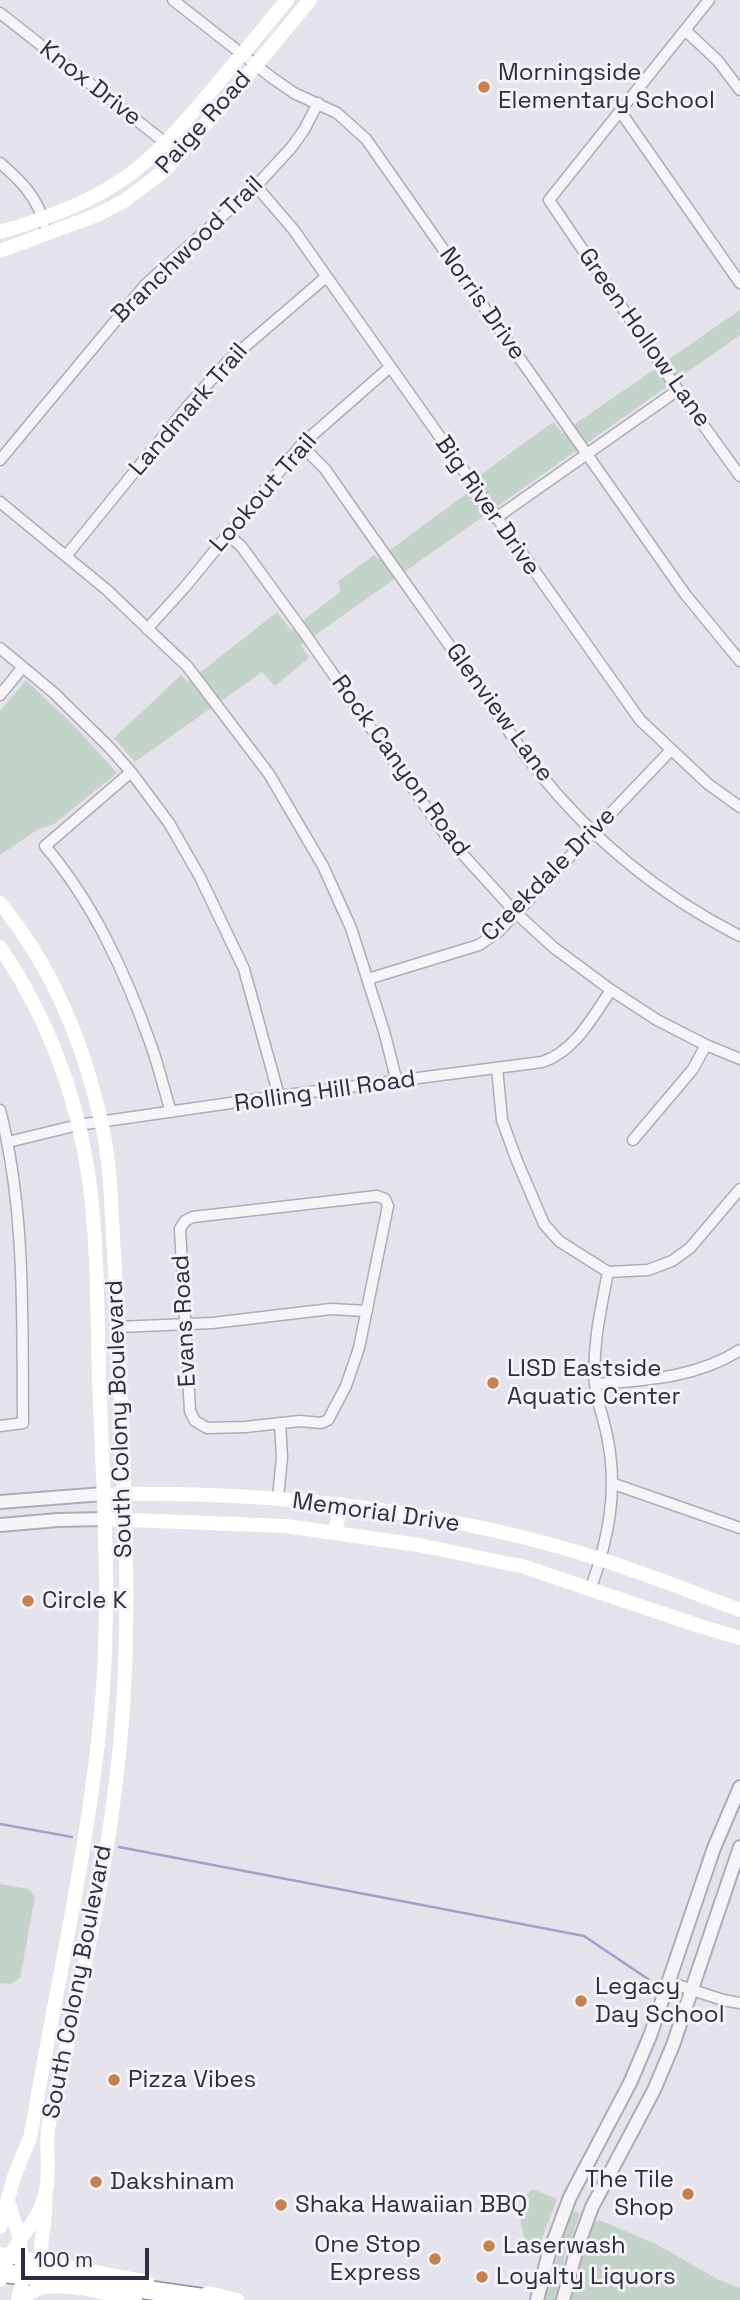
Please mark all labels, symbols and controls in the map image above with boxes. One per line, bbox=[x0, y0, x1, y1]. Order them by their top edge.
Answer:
street label: Knox Drive bbox=[33, 35, 147, 133]
place label: Morningside Elementary School bbox=[498, 59, 715, 115]
street label: Paige Road bbox=[150, 66, 258, 180]
marker: Morningside Elementary School bbox=[476, 79, 492, 95]
street label: Branchwood Trail bbox=[107, 171, 269, 329]
street label: Norris Drive bbox=[433, 242, 531, 366]
street label: Green Hollow Lane bbox=[571, 243, 717, 433]
street label: Landmark Trail bbox=[124, 338, 254, 482]
street label: Lookout Trail bbox=[205, 428, 323, 558]
street label: Big River Drive bbox=[428, 431, 546, 581]
street label: Glenview Lane bbox=[439, 638, 559, 788]
street label: Rock Canyon Road bbox=[325, 670, 475, 862]
street label: Creekdale Drive bbox=[476, 802, 622, 948]
street label: Rolling Hill Road bbox=[233, 1065, 417, 1119]
street label: Evans Road bbox=[167, 1254, 203, 1388]
street label: South Colony Boulevard bbox=[101, 1280, 139, 1558]
place label: LISD Eastside Aquatic Center bbox=[507, 1355, 681, 1411]
marker: LISD Eastside Aquatic Center bbox=[485, 1375, 501, 1391]
street label: Memorial Drive bbox=[290, 1487, 462, 1539]
place label: Circle K bbox=[42, 1587, 127, 1615]
marker: Circle K bbox=[20, 1593, 36, 1609]
street label: South Colony Boulevard bbox=[37, 1843, 119, 2121]
place label: Legacy Day School bbox=[595, 1973, 725, 2029]
marker: Legacy Day School bbox=[573, 1993, 589, 2009]
place label: Pizza Vibes bbox=[128, 2066, 256, 2094]
marker: Pizza Vibes bbox=[106, 2072, 122, 2088]
place label: The Tile Shop bbox=[585, 2166, 674, 2222]
place label: Dakshinam bbox=[110, 2168, 235, 2196]
marker: Dakshinam bbox=[88, 2174, 104, 2190]
marker: The Tile Shop bbox=[680, 2186, 696, 2202]
place label: Shaka Hawaiian BBQ bbox=[295, 2191, 527, 2219]
marker: Shaka Hawaiian BBQ bbox=[273, 2197, 289, 2213]
place label: One Stop Express bbox=[314, 2231, 421, 2287]
place label: Laserwash bbox=[503, 2232, 626, 2260]
scale bar bbox=[24, 2234, 152, 2278]
marker: Laserwash bbox=[481, 2238, 497, 2254]
text: 100 m bbox=[34, 2246, 93, 2273]
marker: One Stop Express bbox=[427, 2251, 443, 2267]
place label: Loyalty Liquors bbox=[496, 2263, 676, 2291]
marker: Loyalty Liquors bbox=[474, 2269, 490, 2285]

